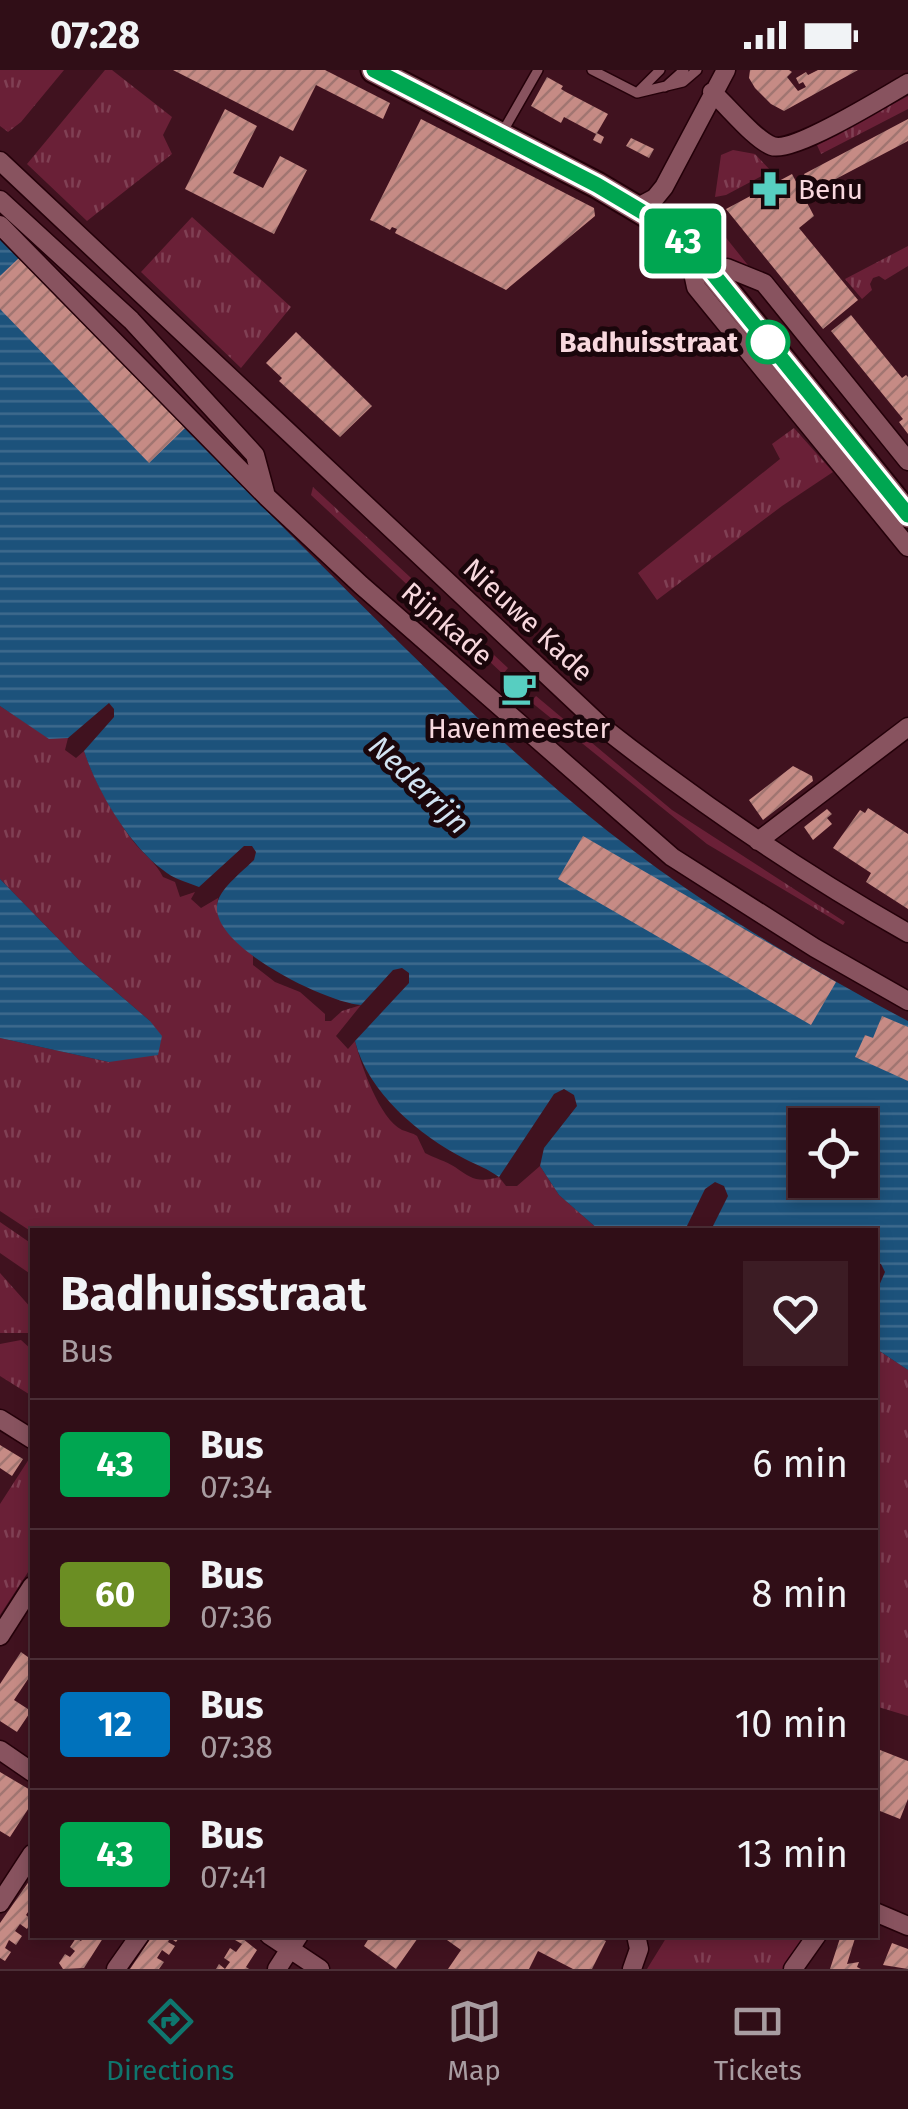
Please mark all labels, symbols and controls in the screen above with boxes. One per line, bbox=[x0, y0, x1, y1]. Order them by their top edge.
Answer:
text: 07:28 bbox=[50, 12, 140, 58]
pharmacy icon: Benu bbox=[751, 170, 789, 208]
place label: Benu bbox=[798, 173, 863, 206]
line badge: 43 bbox=[638, 208, 728, 274]
text: 43 bbox=[664, 220, 702, 262]
marker: Badhuisstraat bbox=[747, 321, 789, 363]
place label: Badhuisstraat bbox=[559, 326, 739, 359]
street label: Nieuwe Kade bbox=[456, 552, 600, 688]
street label: Rijnkade bbox=[395, 575, 499, 673]
cafe icon: Havenmeester bbox=[500, 669, 538, 707]
place label: Havenmeester bbox=[428, 712, 610, 745]
water label: Nederrijn bbox=[361, 728, 477, 842]
map controls bbox=[788, 1108, 878, 1198]
button: locate bbox=[788, 1108, 878, 1198]
button: heart bbox=[743, 1261, 848, 1366]
text: Badhuisstraat bbox=[60, 1265, 366, 1323]
text: Bus bbox=[60, 1332, 113, 1370]
text: Bus bbox=[200, 1422, 264, 1468]
text: 6 min bbox=[752, 1441, 848, 1487]
text: 43 bbox=[96, 1443, 134, 1485]
text: 07:34 bbox=[200, 1468, 272, 1506]
text: Bus bbox=[200, 1552, 264, 1598]
text: 8 min bbox=[751, 1571, 848, 1617]
text: 60 bbox=[95, 1573, 135, 1615]
text: 07:36 bbox=[200, 1598, 272, 1636]
text: Bus bbox=[200, 1682, 264, 1728]
text: 10 min bbox=[735, 1701, 848, 1747]
text: 12 bbox=[98, 1703, 132, 1745]
text: 07:38 bbox=[200, 1728, 273, 1766]
text: Bus bbox=[200, 1812, 264, 1858]
text: 13 min bbox=[737, 1831, 848, 1877]
text: 43 bbox=[96, 1833, 134, 1875]
text: 07:41 bbox=[200, 1858, 268, 1896]
tab: Directions bbox=[106, 1994, 234, 2087]
tab: Map bbox=[447, 1994, 502, 2087]
tab: Tickets bbox=[714, 1994, 802, 2087]

